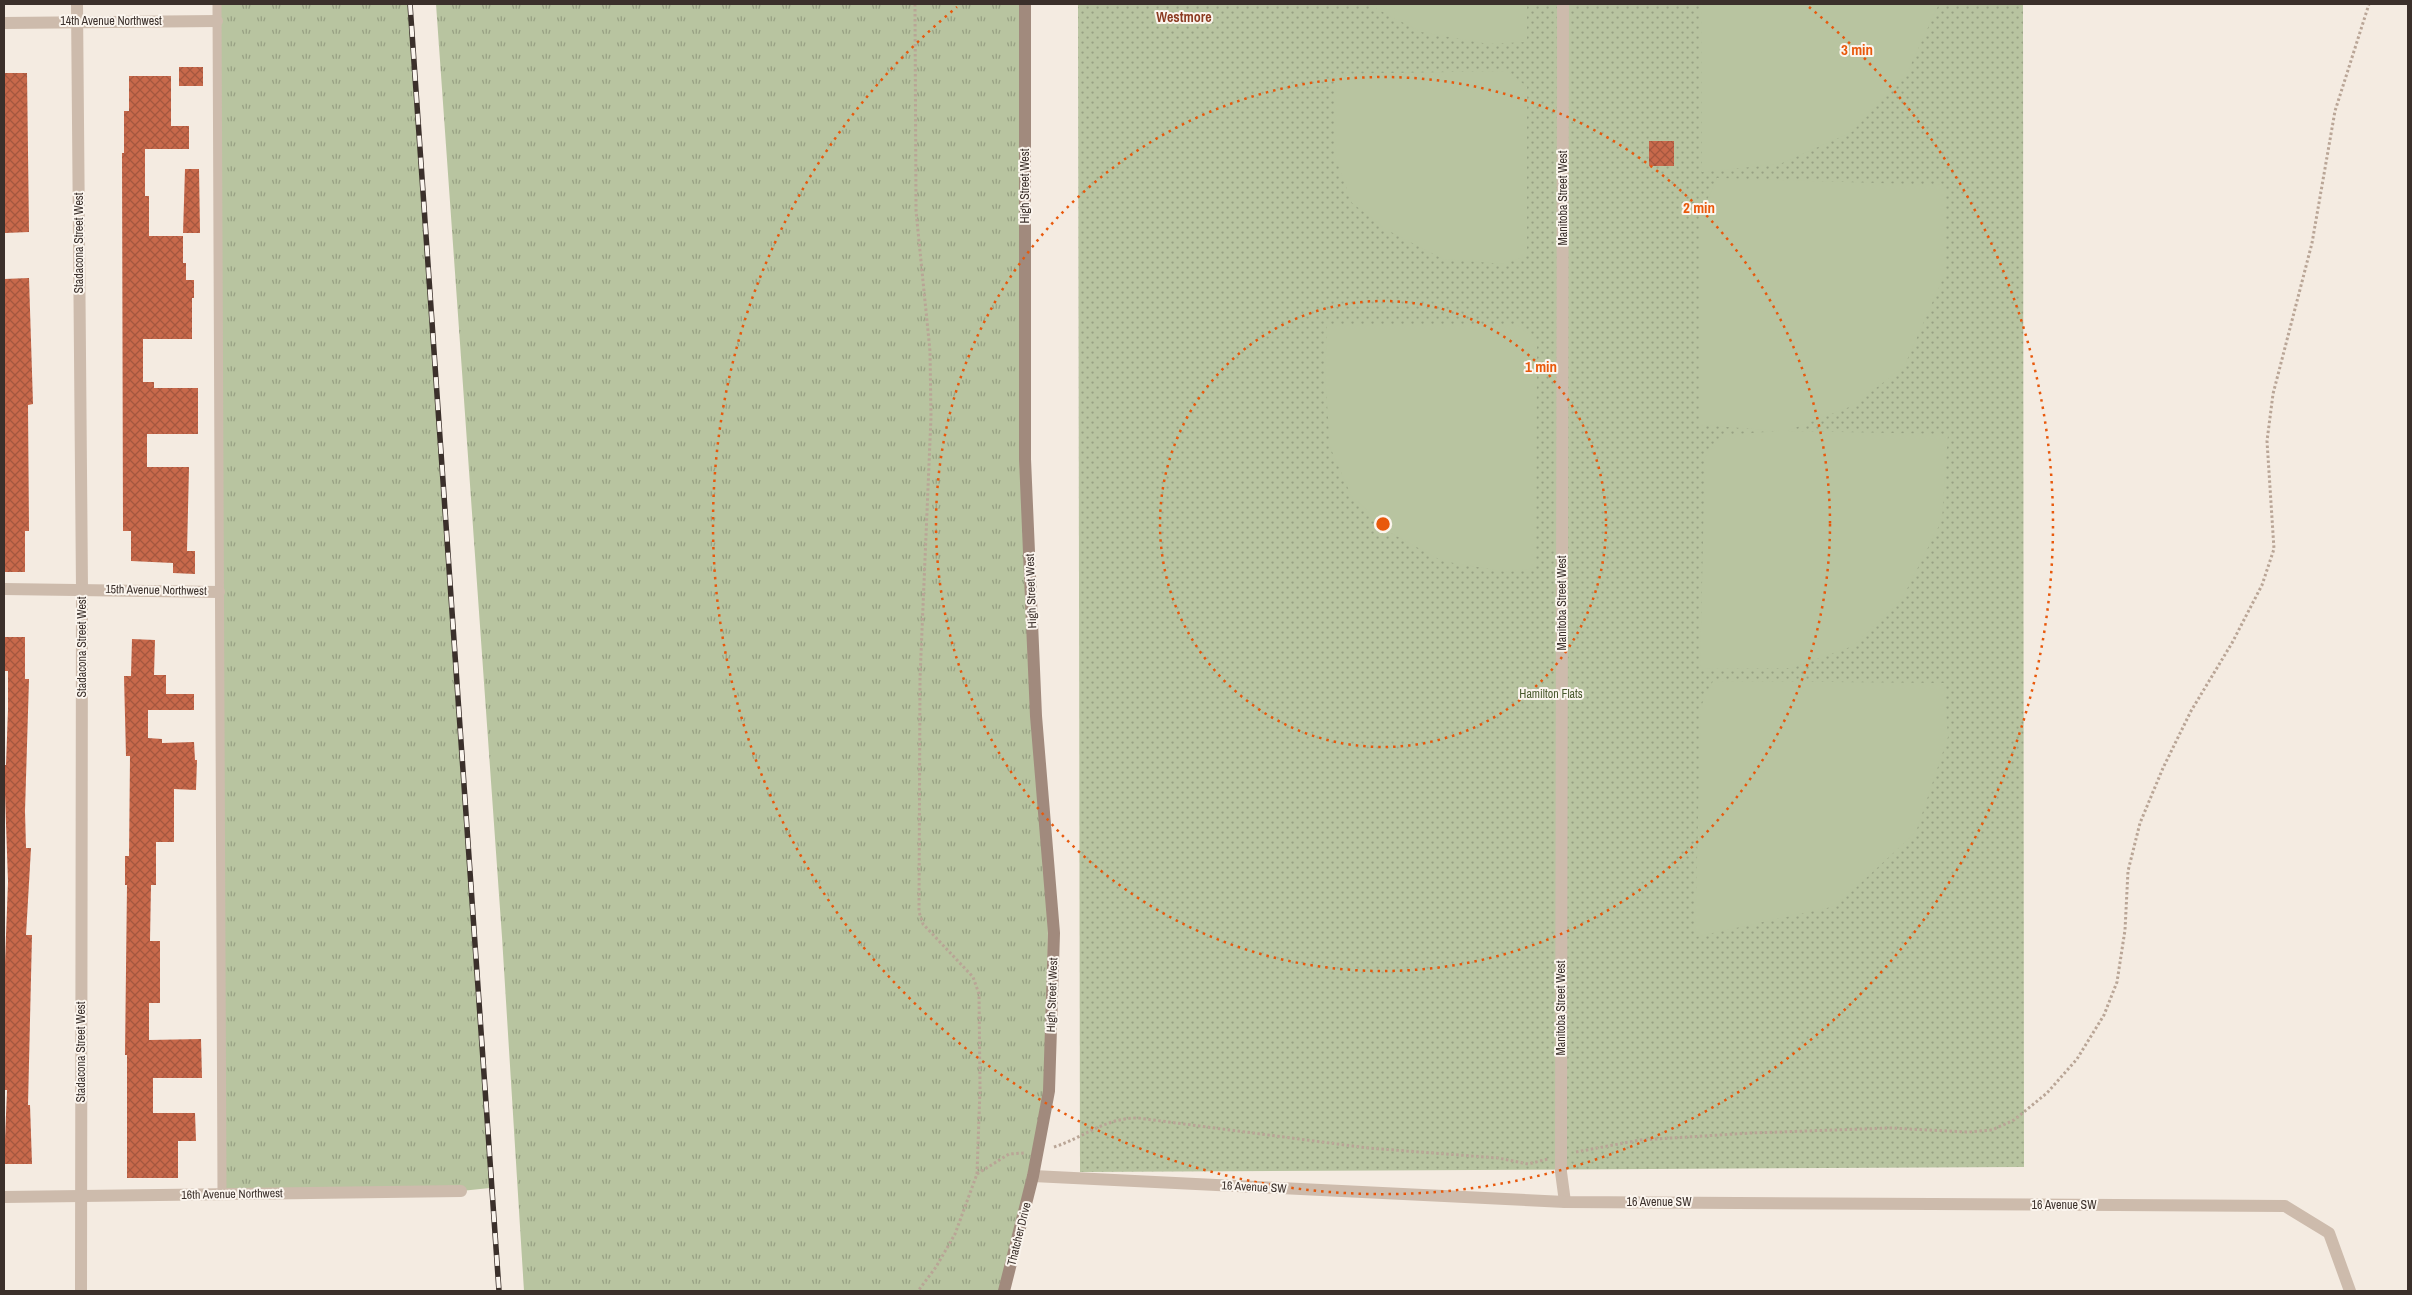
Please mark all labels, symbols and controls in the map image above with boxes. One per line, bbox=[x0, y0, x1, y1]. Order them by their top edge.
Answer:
district label: Westmore bbox=[1156, 8, 1212, 26]
street label: 14th Avenue Northwest bbox=[60, 13, 162, 29]
text: 3 min bbox=[1841, 39, 1873, 60]
street label: High Street West bbox=[1017, 148, 1033, 223]
street label: Manitoba Street West bbox=[1555, 150, 1571, 246]
street label: Stadacona Street West bbox=[71, 192, 87, 294]
text: 2 min bbox=[1683, 197, 1715, 218]
text: 1 min bbox=[1525, 356, 1557, 377]
centre of rings bbox=[1374, 515, 1392, 533]
street label: High Street West bbox=[1022, 553, 1040, 629]
street label: Manitoba Street West bbox=[1554, 555, 1570, 651]
street label: 15th Avenue Northwest bbox=[105, 581, 207, 599]
street label: Stadacona Street West bbox=[74, 596, 90, 698]
park label: Hamilton Flats bbox=[1519, 686, 1583, 702]
street label: High Street West bbox=[1043, 957, 1061, 1033]
street label: Manitoba Street West bbox=[1553, 960, 1569, 1056]
street label: Stadacona Street West bbox=[73, 1001, 89, 1103]
street label: 16 Avenue SW bbox=[1221, 1177, 1288, 1197]
street label: 16th Avenue Northwest bbox=[181, 1185, 283, 1203]
street label: 16 Avenue SW bbox=[1627, 1194, 1692, 1210]
street label: 16 Avenue SW bbox=[2032, 1197, 2097, 1213]
street label: Thatcher Drive bbox=[1003, 1200, 1035, 1268]

